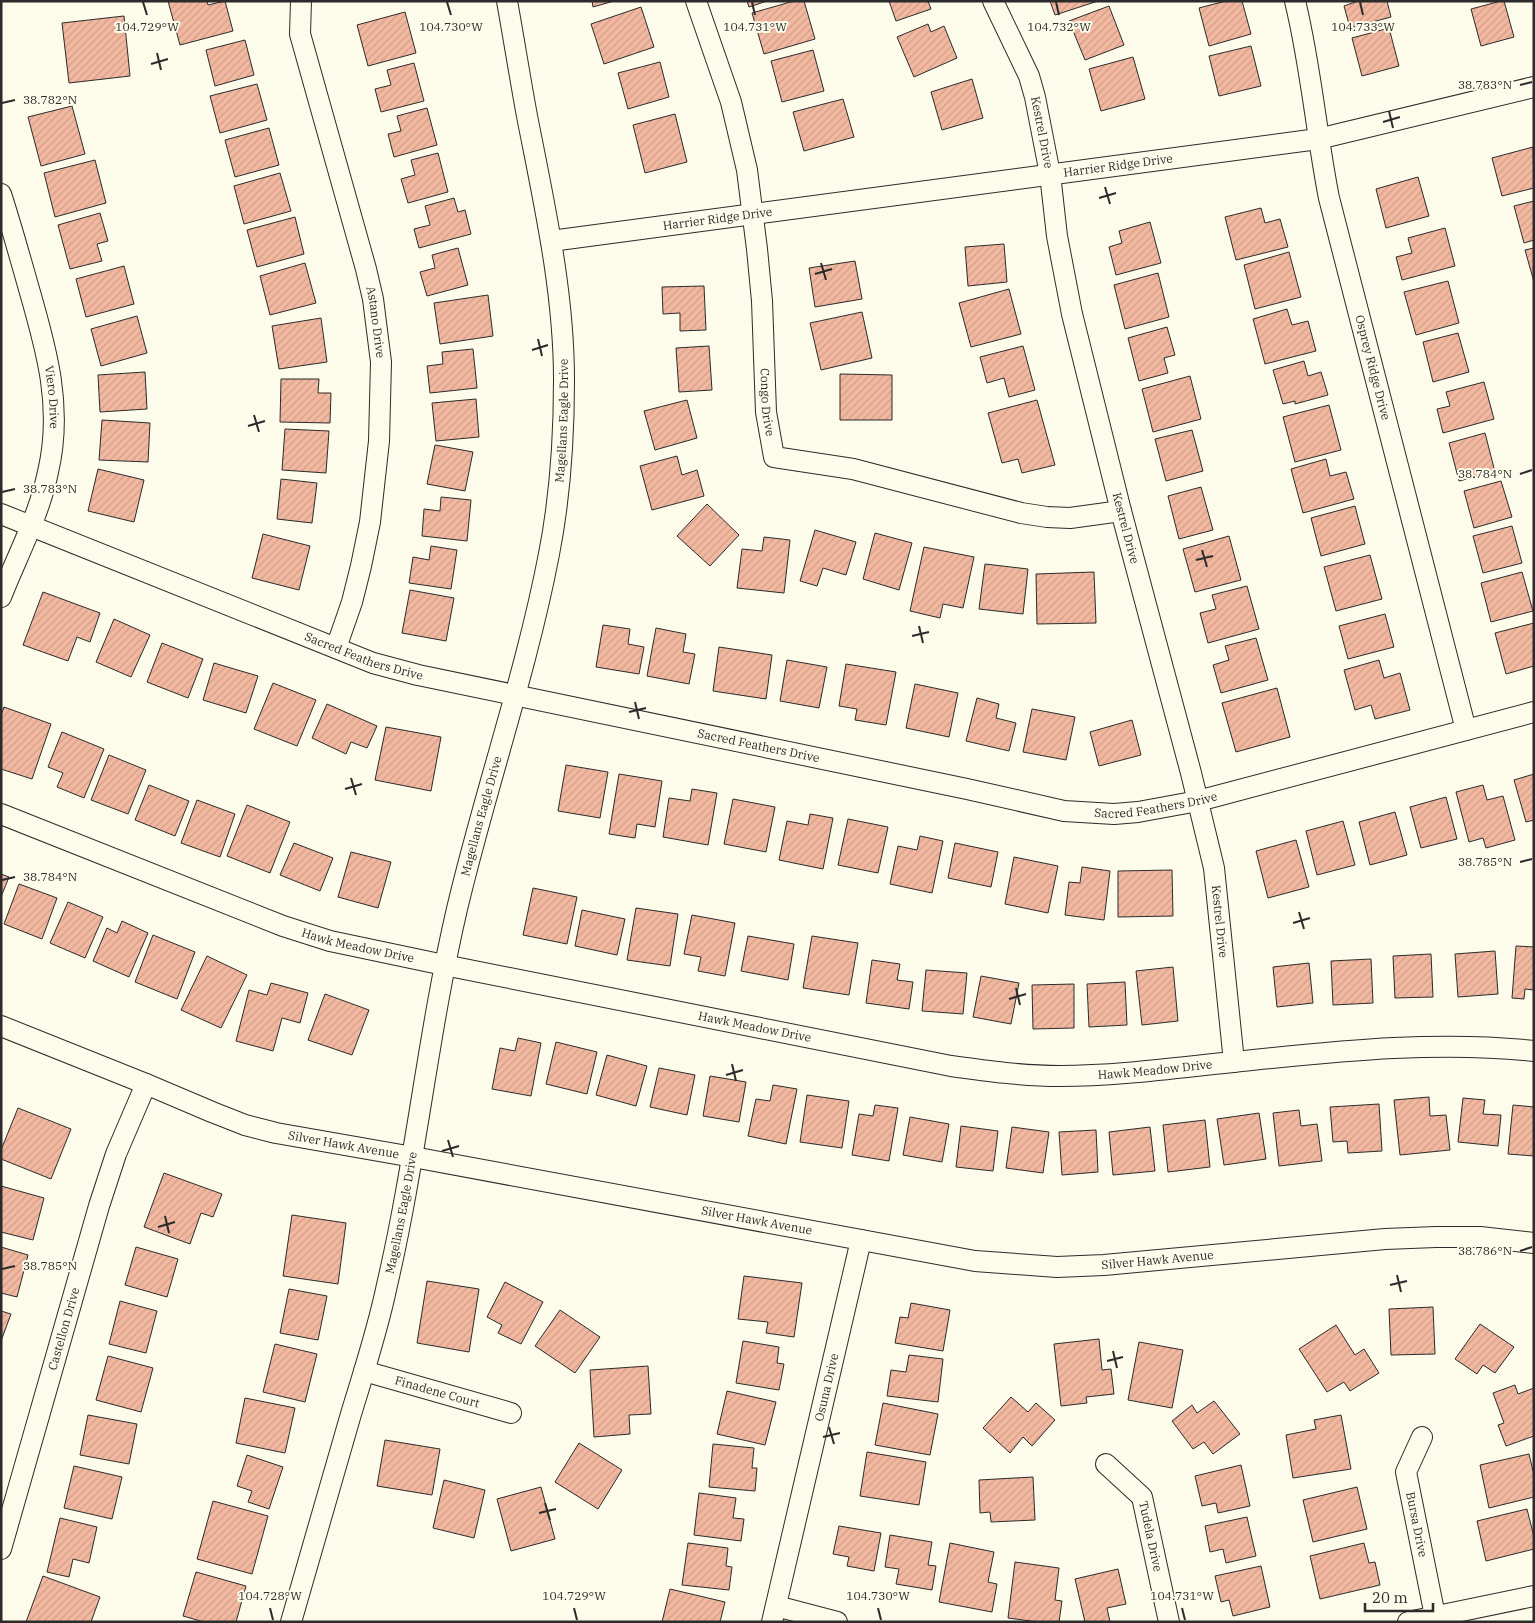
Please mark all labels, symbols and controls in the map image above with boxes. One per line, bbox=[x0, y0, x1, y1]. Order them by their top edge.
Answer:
text: 104.729°W bbox=[115, 19, 179, 34]
text: 104.730°W bbox=[419, 19, 483, 34]
text: 104.731°W bbox=[723, 19, 787, 34]
text: 104.732°W bbox=[1027, 19, 1091, 34]
text: 104.733°W bbox=[1331, 19, 1395, 34]
text: 38.783°N bbox=[1458, 77, 1512, 92]
text: 38.782°N bbox=[23, 92, 77, 107]
street label: Kestrel Drive bbox=[1028, 95, 1057, 170]
street label: Harrier Ridge Drive bbox=[1062, 150, 1174, 180]
street label: Harrier Ridge Drive bbox=[662, 204, 773, 233]
street label: Astano Drive bbox=[363, 284, 388, 359]
street label: Osprey Ridge Drive bbox=[1352, 313, 1394, 422]
street label: Magellans Eagle Drive bbox=[551, 359, 571, 483]
street label: Viero Drive bbox=[42, 365, 62, 429]
street label: Congo Drive bbox=[757, 368, 778, 437]
text: 38.784°N bbox=[1458, 466, 1512, 481]
text: 38.783°N bbox=[23, 481, 77, 496]
street label: Kestrel Drive bbox=[1110, 491, 1143, 565]
street label: Sacred Feathers Drive bbox=[303, 628, 424, 683]
street label: Sacred Feathers Drive bbox=[696, 725, 821, 765]
street label: Magellans Eagle Drive bbox=[457, 754, 505, 878]
street label: Sacred Feathers Drive bbox=[1094, 788, 1219, 821]
text: 38.785°N bbox=[1458, 854, 1512, 869]
text: 38.784°N bbox=[23, 869, 77, 884]
street label: Kestrel Drive bbox=[1209, 884, 1231, 959]
street label: Hawk Meadow Drive bbox=[300, 924, 416, 966]
street label: Hawk Meadow Drive bbox=[697, 1008, 813, 1045]
street label: Hawk Meadow Drive bbox=[1097, 1056, 1213, 1082]
street label: Silver Hawk Avenue bbox=[287, 1127, 400, 1161]
street label: Magellans Eagle Drive bbox=[382, 1151, 420, 1275]
street label: Silver Hawk Avenue bbox=[700, 1202, 814, 1238]
text: 38.786°N bbox=[1458, 1243, 1512, 1258]
street label: Silver Hawk Avenue bbox=[1101, 1247, 1214, 1272]
text: 38.785°N bbox=[23, 1258, 77, 1273]
street label: Castellon Drive bbox=[44, 1286, 82, 1372]
street label: Osuna Drive bbox=[811, 1352, 841, 1423]
street label: Finadene Court bbox=[393, 1372, 481, 1411]
street label: Bursa Drive bbox=[1403, 1490, 1431, 1558]
street label: Tudela Drive bbox=[1136, 1499, 1166, 1573]
scale bar bbox=[1365, 1580, 1432, 1612]
text: 104.728°W bbox=[238, 1588, 302, 1603]
text: 104.729°W bbox=[542, 1588, 606, 1603]
text: 104.730°W bbox=[846, 1588, 910, 1603]
text: 104.731°W bbox=[1150, 1588, 1214, 1603]
text: 20 m bbox=[1372, 1588, 1408, 1607]

